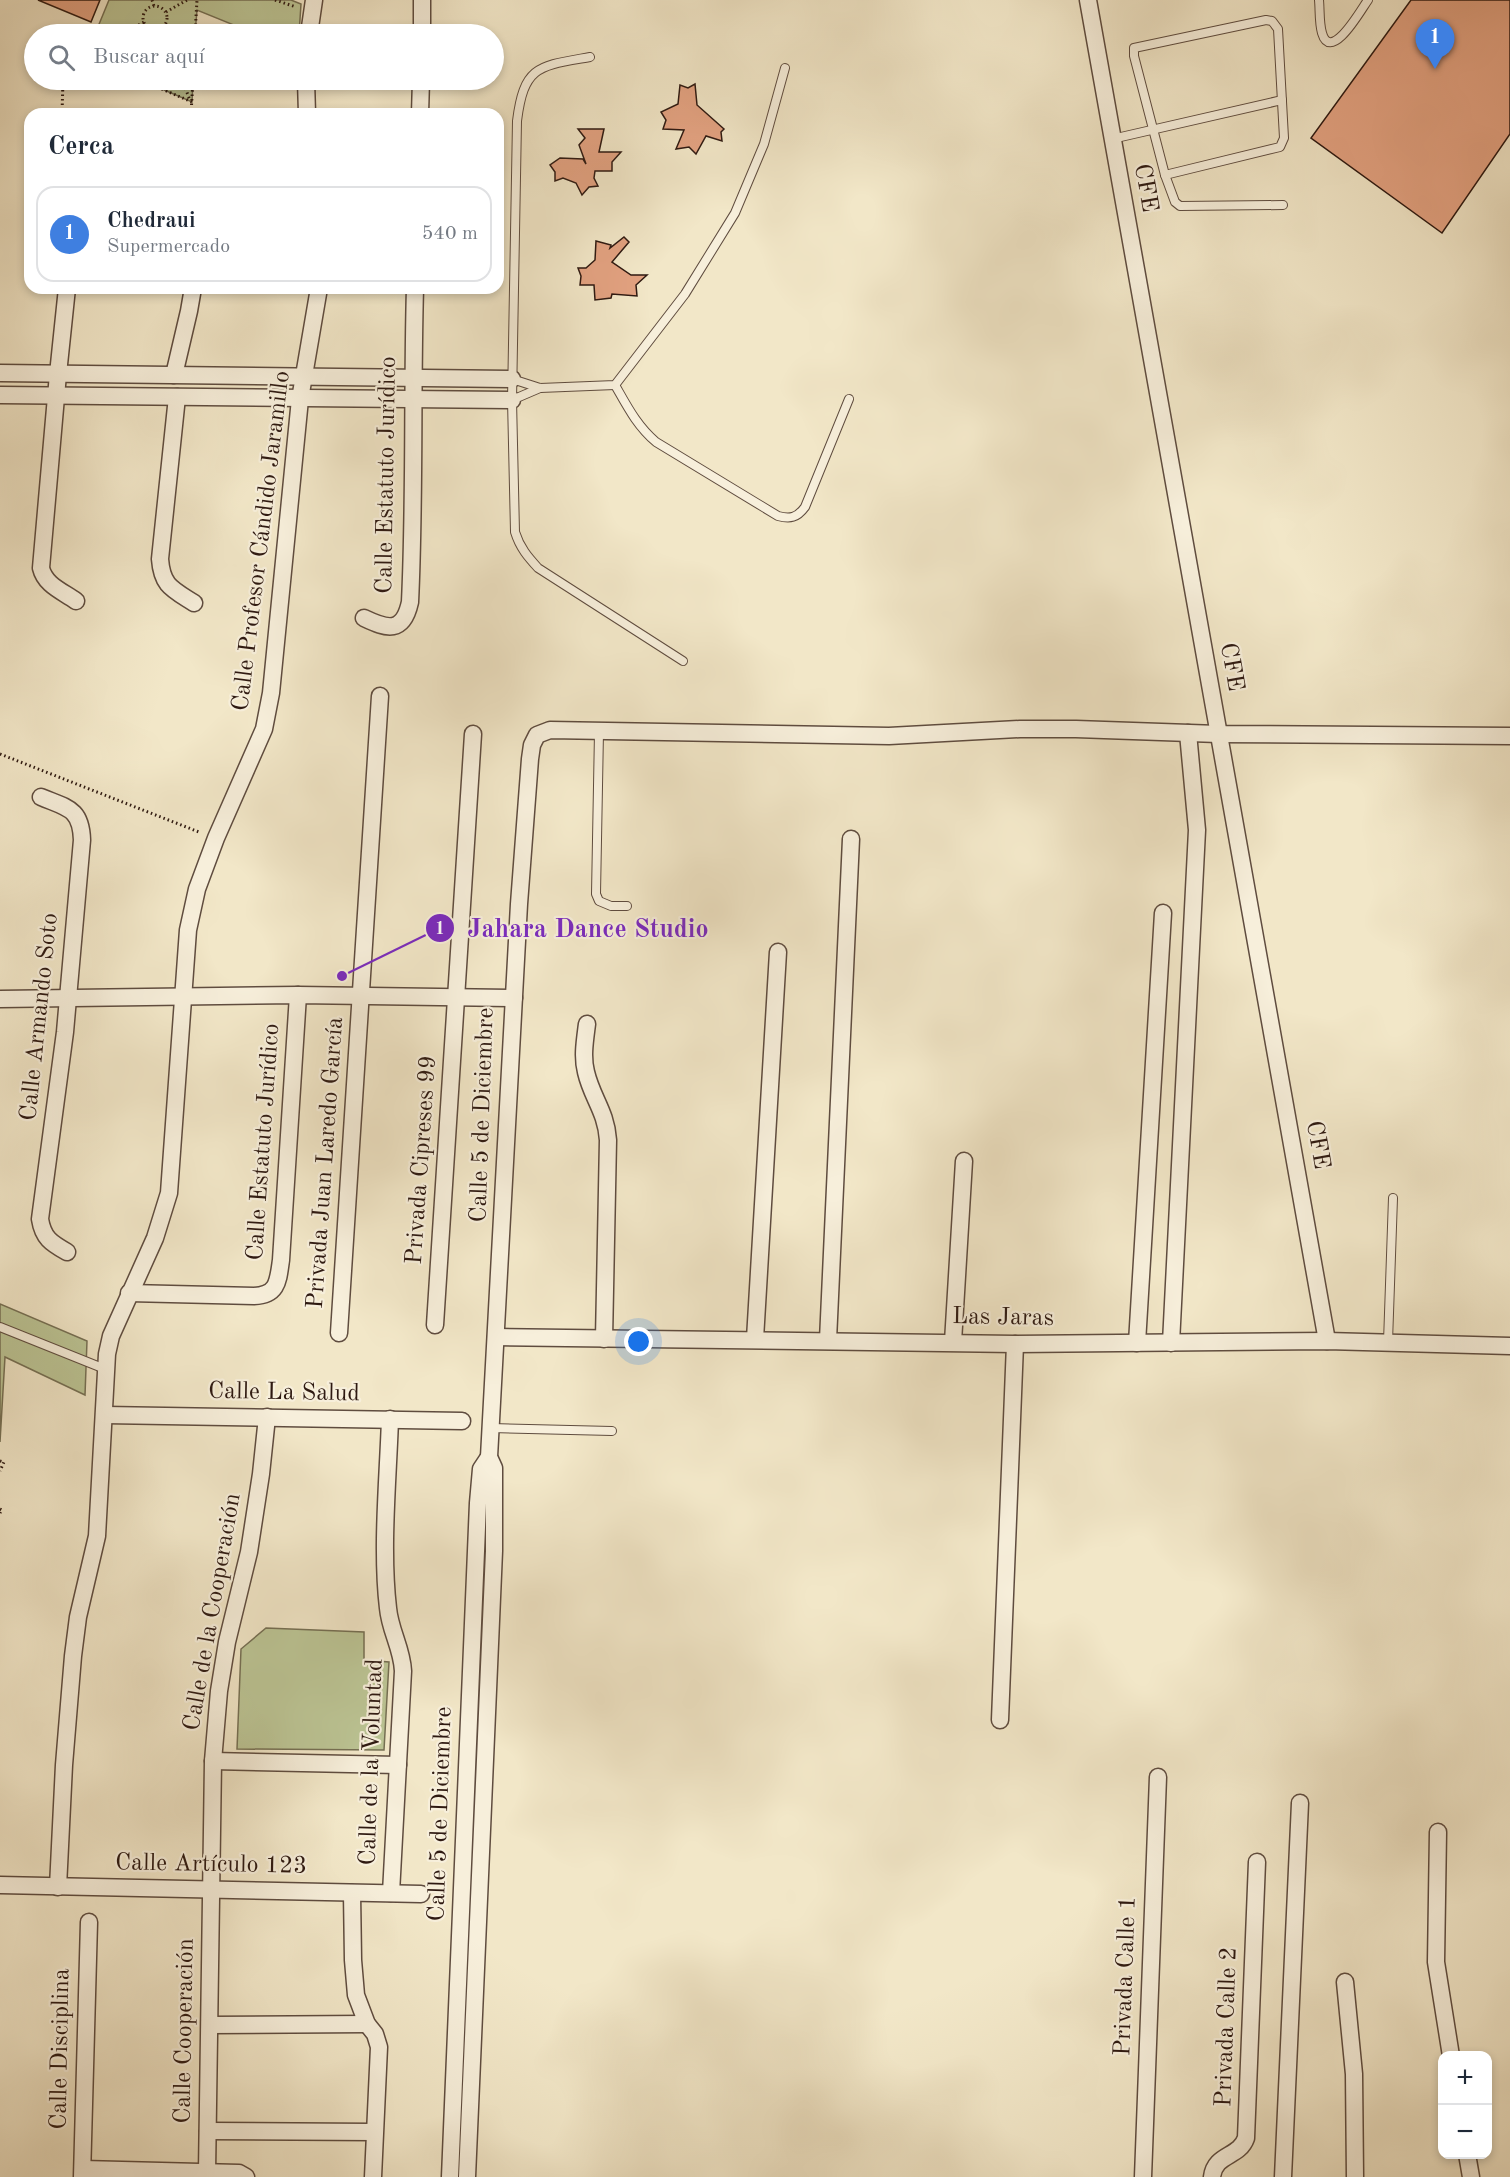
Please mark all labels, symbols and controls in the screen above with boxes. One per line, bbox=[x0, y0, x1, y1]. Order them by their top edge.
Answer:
pin: 1 bbox=[1416, 20, 1454, 69]
search box bbox=[24, 24, 504, 90]
icon: search bbox=[45, 41, 78, 74]
text: Buscar aquí bbox=[93, 46, 205, 68]
text: Cerca bbox=[48, 134, 114, 160]
street label: CFE bbox=[1129, 162, 1161, 214]
text: Chedraui bbox=[107, 210, 195, 232]
text: 1 bbox=[64, 224, 75, 244]
text: 540 m bbox=[422, 224, 478, 244]
text: Supermercado bbox=[107, 237, 230, 257]
street label: Calle Estatuto Jurídico bbox=[373, 356, 401, 594]
street label: Calle Profesor Cándido Jaramillo bbox=[229, 370, 295, 712]
street label: CFE bbox=[1215, 641, 1247, 693]
callout: Jahara Dance Studio bbox=[425, 906, 721, 950]
street label: Calle Armando Soto bbox=[17, 912, 63, 1122]
text: Jahara Dance Studio bbox=[467, 917, 709, 943]
text: 1 bbox=[435, 920, 445, 938]
street label: Calle 5 de Diciembre bbox=[467, 1007, 499, 1223]
street label: Privada Juan Laredo García bbox=[304, 1016, 348, 1310]
street label: Calle Estatuto Jurídico bbox=[244, 1023, 284, 1261]
street label: Privada Cipreses 99 bbox=[403, 1054, 441, 1266]
street label: CFE bbox=[1301, 1119, 1333, 1171]
street label: Las Jaras bbox=[952, 1305, 1054, 1331]
your location bbox=[624, 1327, 653, 1356]
street label: Calle La Salud bbox=[208, 1380, 360, 1406]
street label: Calle de la Cooperación bbox=[180, 1491, 246, 1733]
street label: Calle de la Voluntad bbox=[356, 1658, 388, 1866]
street label: Calle 5 de Diciembre bbox=[425, 1706, 457, 1922]
street label: Calle Artículo 123 bbox=[115, 1851, 307, 1879]
street label: Privada Calle 1 bbox=[1111, 1896, 1141, 2056]
street label: Calle Cooperación bbox=[171, 1938, 199, 2124]
street label: Privada Calle 2 bbox=[1212, 1947, 1242, 2107]
street label: Calle Disciplina bbox=[48, 1968, 74, 2130]
map controls bbox=[1438, 2051, 1492, 2159]
button: + bbox=[1438, 2051, 1492, 2105]
button: − bbox=[1438, 2105, 1492, 2159]

